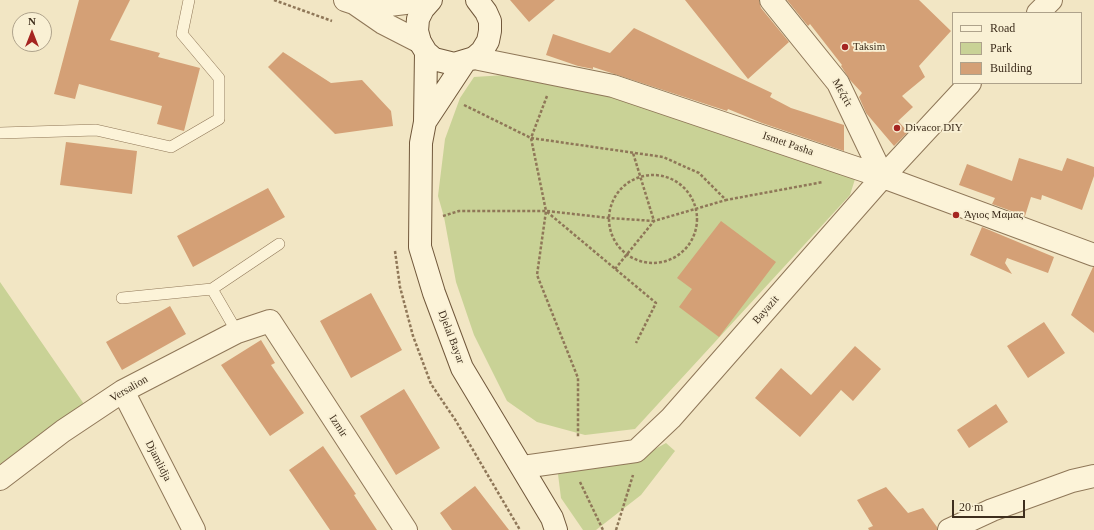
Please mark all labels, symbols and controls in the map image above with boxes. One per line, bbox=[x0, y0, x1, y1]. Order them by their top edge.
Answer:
north arrow bbox=[12, 12, 52, 52]
legend bbox=[952, 12, 1082, 84]
text: N bbox=[28, 15, 36, 27]
text: Road bbox=[990, 21, 1015, 35]
place label: Taksim bbox=[853, 40, 885, 54]
text: Park bbox=[990, 41, 1012, 55]
marker: Taksim bbox=[840, 42, 850, 52]
text: Building bbox=[990, 61, 1032, 75]
street label: Μεζτίτ bbox=[829, 77, 855, 109]
place label: Divacor DIY bbox=[905, 121, 963, 135]
marker: Divacor DIY bbox=[892, 123, 902, 133]
street label: Ismet Pasha bbox=[761, 129, 815, 159]
place label: Άγιος Μαμας bbox=[964, 208, 1023, 222]
marker: Άγιος Μαμας bbox=[951, 210, 961, 220]
street label: Bayazit bbox=[750, 293, 782, 327]
street label: Djelal Bayar bbox=[435, 309, 467, 365]
street label: Versalion bbox=[108, 373, 150, 405]
street label: Izmir bbox=[326, 412, 350, 440]
street label: Djamlidja bbox=[142, 438, 174, 484]
scale bar bbox=[954, 492, 1027, 518]
text: 20 m bbox=[959, 500, 983, 514]

